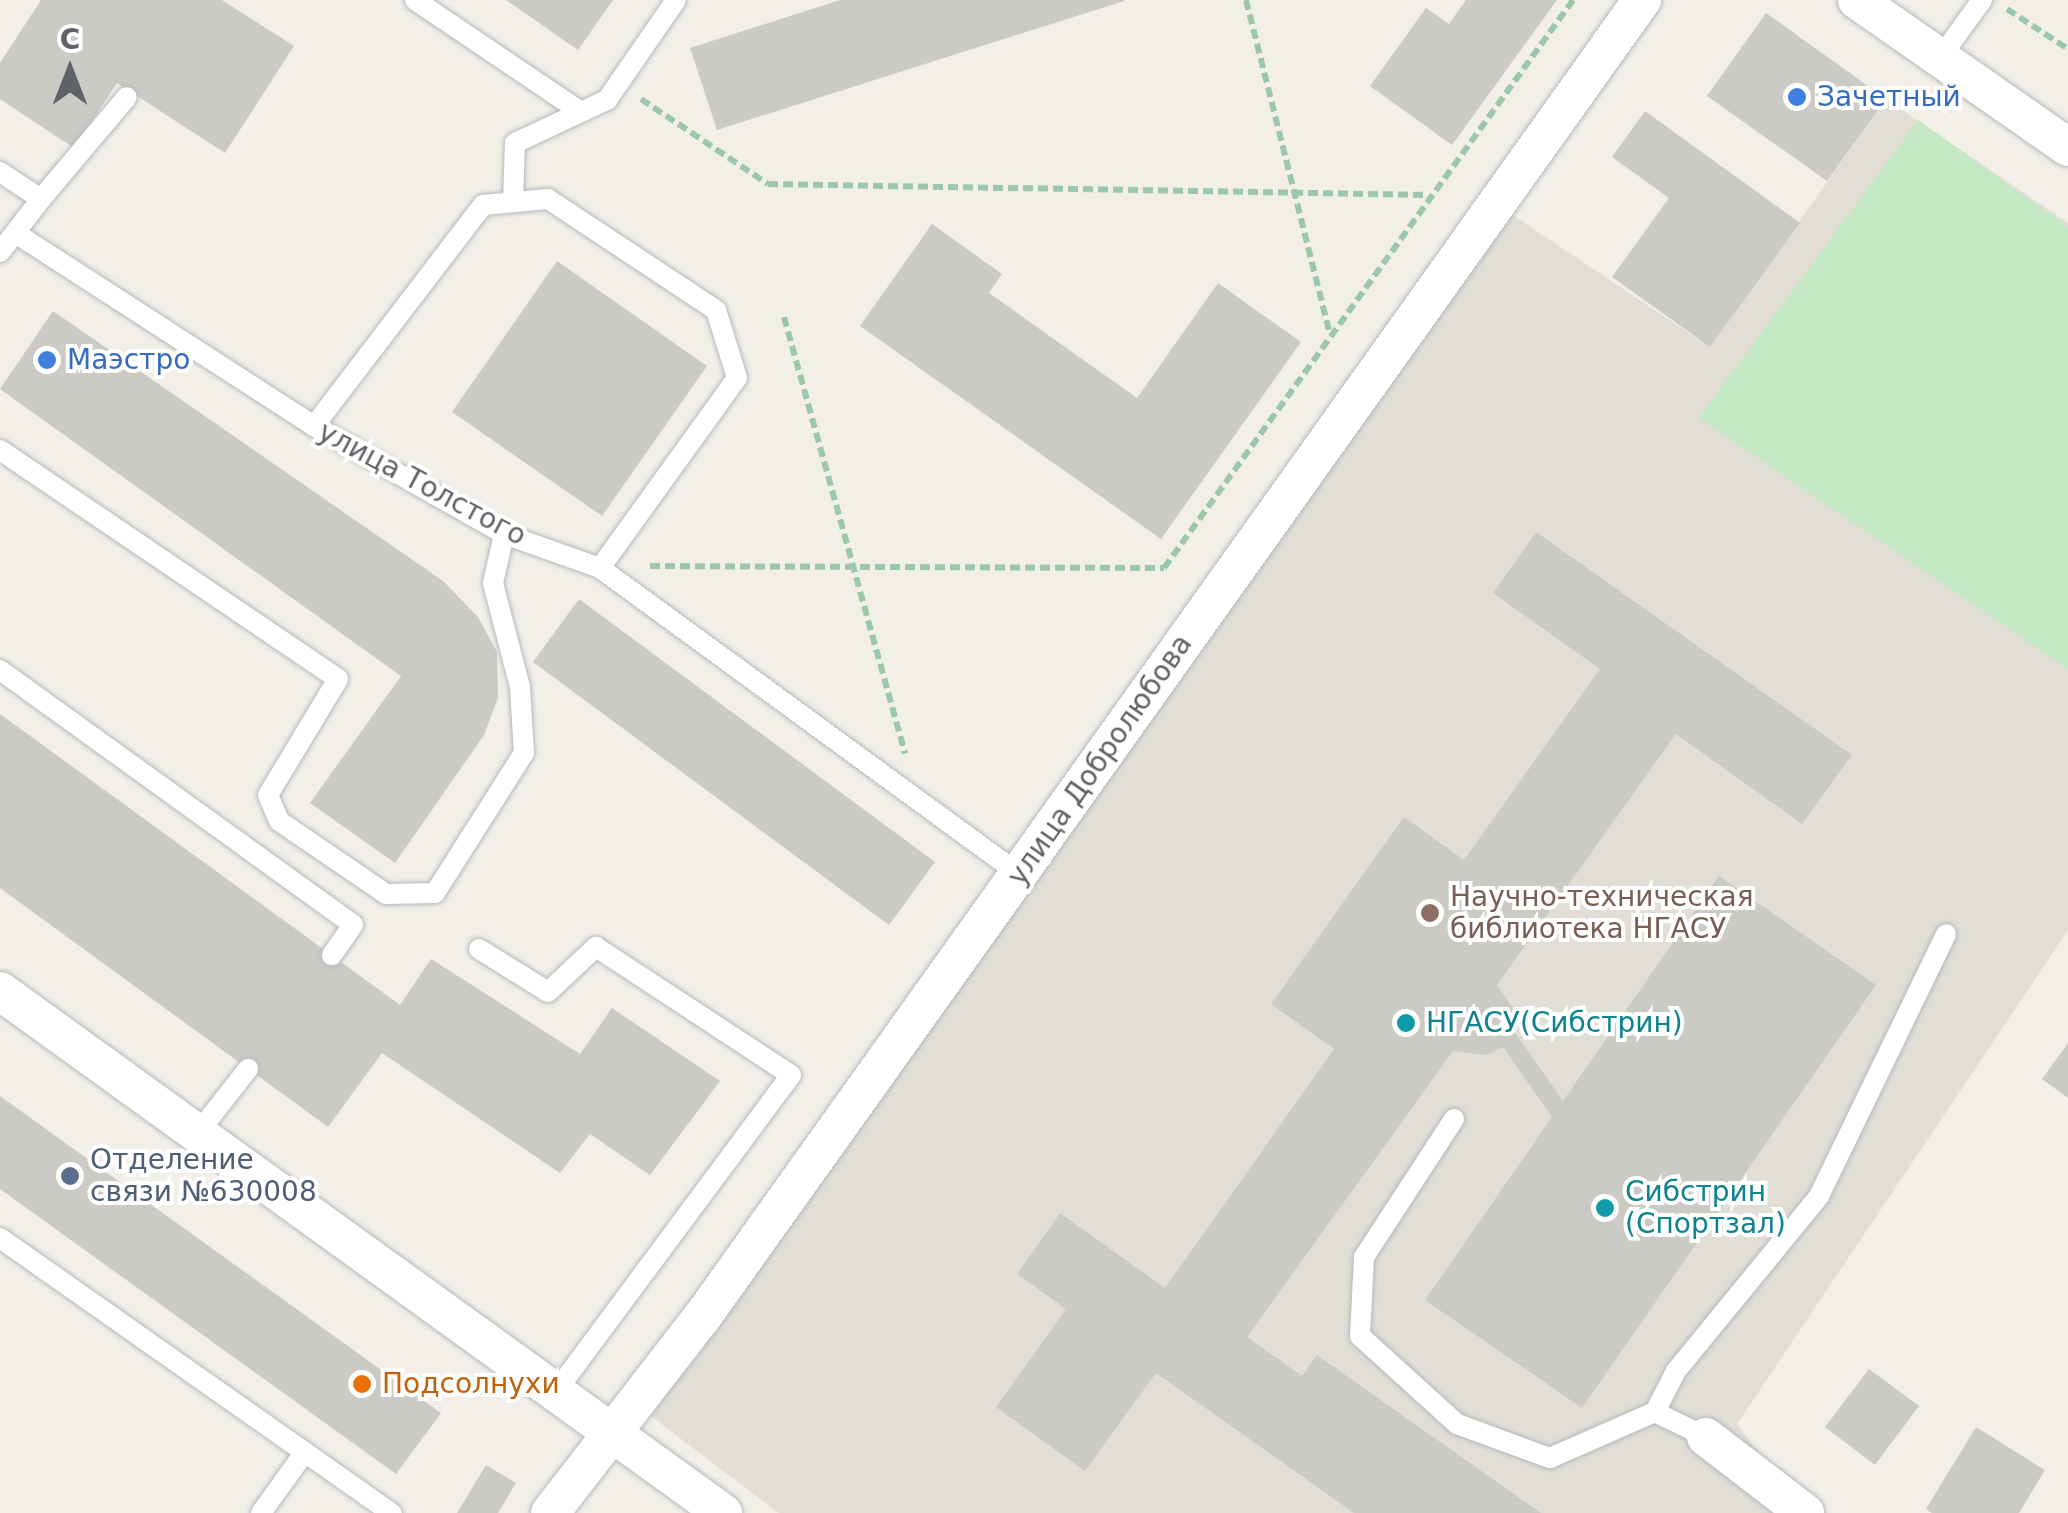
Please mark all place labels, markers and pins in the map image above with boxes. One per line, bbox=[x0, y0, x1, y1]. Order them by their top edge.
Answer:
place label: Зачетный bbox=[1817, 80, 1961, 114]
marker: Зачетный bbox=[1786, 86, 1808, 108]
place label: Маэстро bbox=[67, 343, 190, 377]
marker: Маэстро bbox=[36, 349, 58, 371]
place label: Научно-техническая библиотека НГАСУ bbox=[1450, 880, 1754, 946]
marker: Научно-техническая библиотека НГАСУ bbox=[1419, 902, 1441, 924]
place label: НГАСУ(Сибстрин) bbox=[1426, 1006, 1683, 1040]
marker: НГАСУ(Сибстрин) bbox=[1395, 1012, 1417, 1034]
place label: Отделение связи №630008 bbox=[90, 1143, 317, 1209]
marker: Отделение связи №630008 bbox=[59, 1165, 81, 1187]
place label: Сибстрин (Спортзал) bbox=[1625, 1175, 1786, 1241]
marker: Сибстрин (Спортзал) bbox=[1594, 1197, 1616, 1219]
place label: Подсолнухи bbox=[382, 1367, 560, 1401]
marker: Подсолнухи bbox=[351, 1373, 373, 1395]

